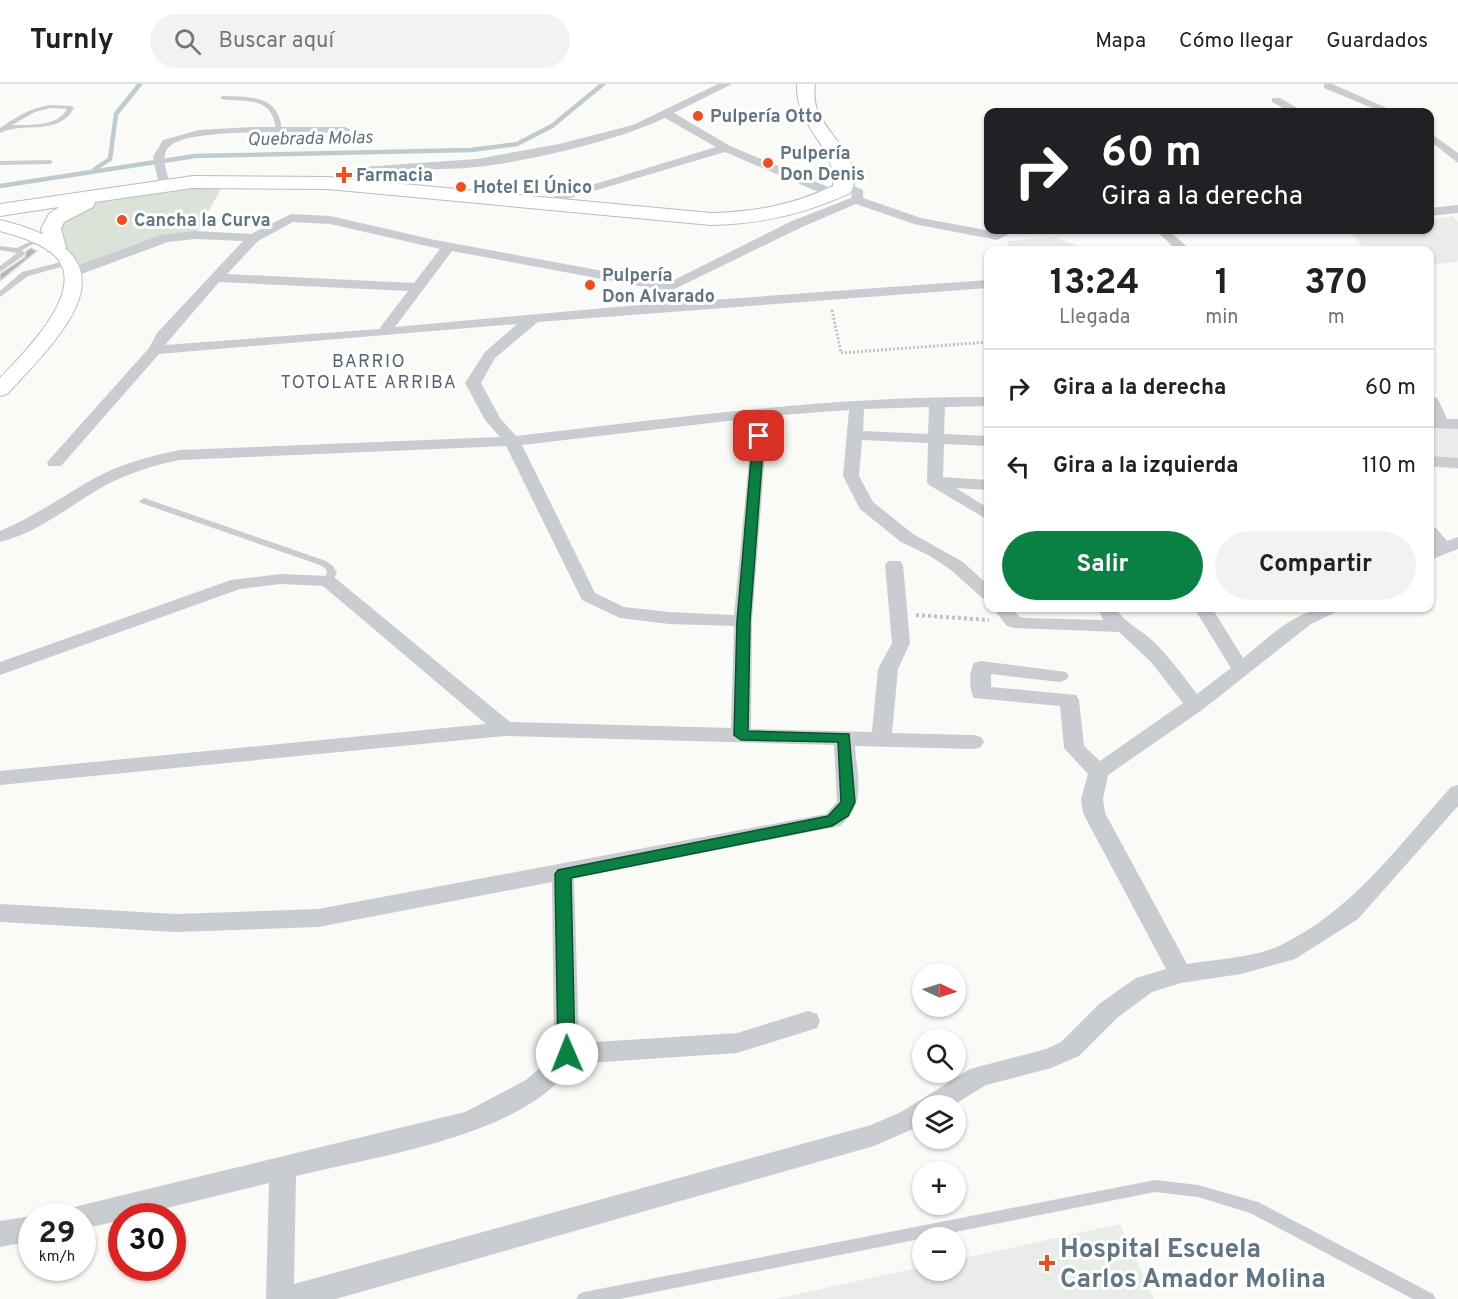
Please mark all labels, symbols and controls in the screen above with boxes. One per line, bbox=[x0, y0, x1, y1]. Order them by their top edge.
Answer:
search box bbox=[150, 14, 570, 68]
text: Turnly bbox=[30, 23, 114, 59]
icon: search bbox=[171, 25, 204, 58]
text: Buscar aquí bbox=[219, 28, 334, 55]
text: Mapa bbox=[1095, 28, 1146, 55]
text: Cómo llegar bbox=[1179, 28, 1293, 55]
text: Guardados bbox=[1326, 28, 1428, 55]
place label: Pulpería Otto bbox=[710, 106, 822, 129]
marker: Pulpería Otto bbox=[691, 109, 705, 123]
water label: Quebrada Molas bbox=[247, 127, 374, 152]
text: 60 m bbox=[1101, 128, 1202, 181]
icon: right bbox=[1002, 132, 1080, 210]
place label: Pulpería Don Denis bbox=[780, 143, 865, 187]
marker: Pulpería Don Denis bbox=[761, 156, 775, 170]
place label: Farmacia bbox=[356, 165, 433, 188]
marker: Farmacia bbox=[337, 168, 351, 182]
place label: Hotel El Único bbox=[473, 175, 592, 200]
marker: Hotel El Único bbox=[454, 180, 468, 194]
text: Gira a la derecha bbox=[1101, 180, 1303, 214]
place label: Cancha la Curva bbox=[134, 210, 271, 233]
marker: Cancha la Curva bbox=[115, 213, 129, 227]
text: 13:24 bbox=[1050, 261, 1140, 307]
text: 1 bbox=[1215, 261, 1229, 307]
text: 370 bbox=[1304, 261, 1368, 307]
place label: Pulpería Don Alvarado bbox=[602, 265, 715, 309]
marker: Pulpería Don Alvarado bbox=[583, 278, 597, 292]
text: Llegada bbox=[1059, 305, 1130, 331]
text: min bbox=[1205, 305, 1239, 331]
text: m bbox=[1328, 305, 1345, 331]
district label: BARRIO TOTOLATE ARRIBA bbox=[281, 351, 457, 395]
icon: right bbox=[1002, 372, 1035, 405]
text: Gira a la derecha bbox=[1053, 375, 1226, 402]
text: 60 m bbox=[1365, 375, 1416, 402]
pin bbox=[733, 410, 784, 461]
icon: arrive bbox=[742, 419, 775, 452]
icon: left bbox=[1002, 450, 1035, 483]
text: Gira a la izquierda bbox=[1053, 453, 1239, 480]
text: 110 m bbox=[1362, 453, 1416, 480]
button: Salir bbox=[1002, 531, 1203, 600]
button: Compartir bbox=[1215, 531, 1416, 600]
north arrow bbox=[912, 963, 966, 1017]
map controls bbox=[912, 963, 966, 1281]
position arrow bbox=[535, 1022, 599, 1086]
button: search bbox=[912, 1029, 966, 1083]
button: layers bbox=[912, 1095, 966, 1149]
button: + bbox=[912, 1161, 966, 1215]
speed limit sign: 30 bbox=[108, 1203, 186, 1281]
text: 29 bbox=[39, 1216, 75, 1253]
button: − bbox=[912, 1227, 966, 1281]
place label: Hospital Escuela Carlos Amador Molina bbox=[1060, 1234, 1326, 1297]
text: km/h bbox=[39, 1248, 75, 1267]
marker: Hospital Escuela Carlos Amador Molina bbox=[1038, 1254, 1056, 1272]

